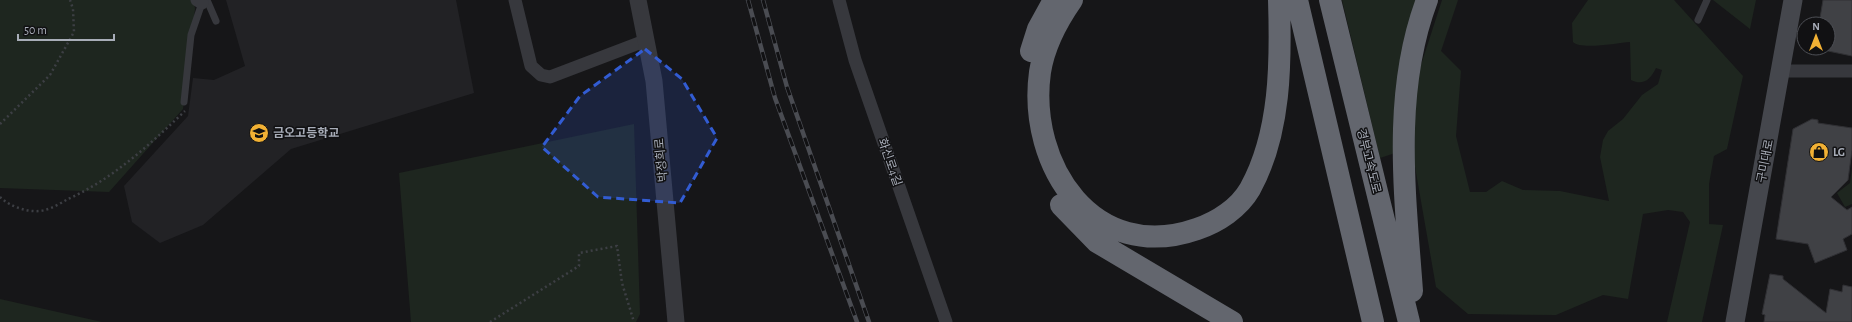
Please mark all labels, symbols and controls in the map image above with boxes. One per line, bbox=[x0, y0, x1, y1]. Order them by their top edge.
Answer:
scale bar bbox=[18, 16, 114, 42]
north arrow bbox=[1796, 16, 1836, 56]
text: N bbox=[1812, 21, 1820, 32]
text: 50 m bbox=[24, 24, 47, 36]
school or university icon: 금오고등학교 bbox=[248, 122, 270, 144]
place label: 금오고등학교 bbox=[273, 126, 339, 139]
street label: 경부고속도로 bbox=[1355, 127, 1383, 195]
street label: 화신로4길 bbox=[876, 136, 904, 188]
street label: 박정희로 bbox=[653, 137, 669, 183]
street label: 구미대로 bbox=[1755, 138, 1775, 184]
shop icon: LG bbox=[1808, 141, 1830, 163]
place label: LG bbox=[1833, 146, 1845, 158]

